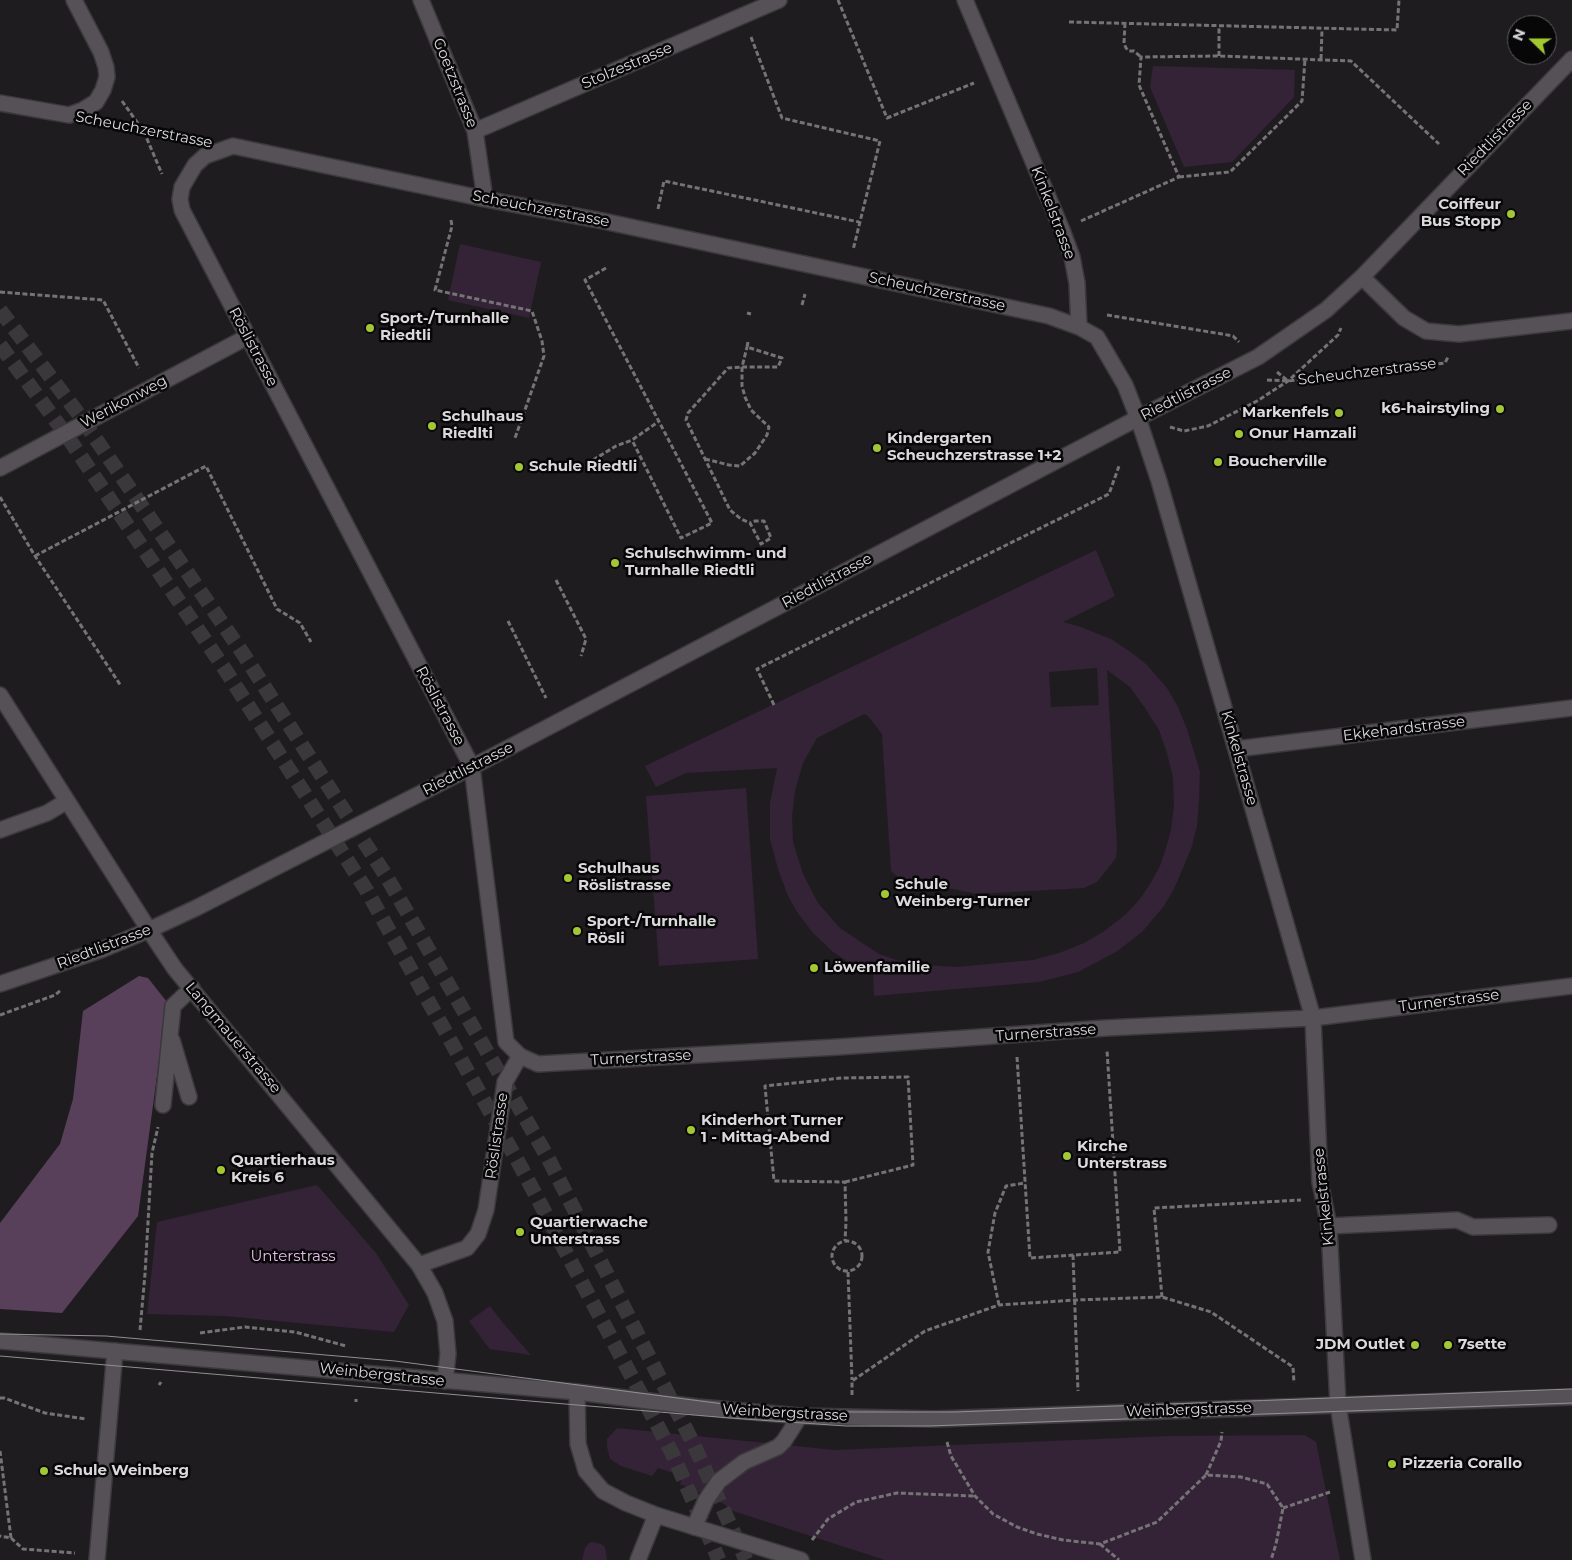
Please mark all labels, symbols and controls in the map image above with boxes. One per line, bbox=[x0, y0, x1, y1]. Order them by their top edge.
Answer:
north arrow bbox=[1507, 15, 1557, 65]
text: N bbox=[1509, 26, 1529, 43]
street label: Goetzstrasse bbox=[429, 36, 481, 130]
street label: Stolzestrasse bbox=[579, 39, 675, 93]
street label: Riedtlistrasse bbox=[1454, 96, 1536, 180]
street label: Scheuchzerstrasse bbox=[74, 108, 214, 152]
street label: Kinkelstrasse bbox=[1027, 164, 1079, 262]
street label: Scheuchzerstrasse bbox=[471, 187, 611, 231]
place label: Coiffeur Bus Stopp bbox=[1421, 196, 1501, 231]
marker: Coiffeur Bus Stopp bbox=[1505, 208, 1517, 220]
street label: Scheuchzerstrasse bbox=[867, 269, 1007, 315]
street label: Röslistrasse bbox=[225, 304, 281, 390]
place label: Sport-/Turnhalle Riedtli bbox=[380, 310, 509, 345]
marker: Sport-/Turnhalle Riedtli bbox=[364, 322, 376, 334]
street label: Scheuchzerstrasse bbox=[1297, 355, 1437, 389]
street label: Riedtlistrasse bbox=[1138, 363, 1234, 425]
street label: Werikonweg bbox=[78, 372, 170, 432]
place label: k6-hairstyling bbox=[1381, 400, 1490, 418]
marker: k6-hairstyling bbox=[1494, 403, 1506, 415]
place label: Markenfels bbox=[1242, 404, 1329, 422]
marker: Markenfels bbox=[1333, 407, 1345, 419]
place label: Schulhaus Riedlti bbox=[442, 408, 523, 443]
marker: Schulhaus Riedlti bbox=[426, 420, 438, 432]
place label: Onur Hamzali bbox=[1249, 425, 1357, 443]
marker: Onur Hamzali bbox=[1233, 428, 1245, 440]
place label: Kindergarten Scheuchzerstrasse 1+2 bbox=[887, 430, 1061, 465]
marker: Kindergarten Scheuchzerstrasse 1+2 bbox=[871, 442, 883, 454]
place label: Boucherville bbox=[1228, 453, 1327, 471]
marker: Boucherville bbox=[1212, 456, 1224, 468]
place label: Schule Riedtli bbox=[529, 458, 637, 476]
marker: Schule Riedtli bbox=[513, 461, 525, 473]
place label: Schulschwimm- und Turnhalle Riedtli bbox=[625, 545, 787, 580]
street label: Riedtlistrasse bbox=[779, 550, 875, 612]
marker: Schulschwimm- und Turnhalle Riedtli bbox=[609, 557, 621, 569]
street label: Röslistrasse bbox=[412, 663, 468, 749]
street label: Kinkelstrasse bbox=[1217, 708, 1261, 808]
street label: Ekkehardstrasse bbox=[1342, 713, 1466, 745]
street label: Riedtlistrasse bbox=[420, 738, 516, 800]
place label: Schulhaus Röslistrasse bbox=[578, 860, 671, 895]
marker: Schulhaus Röslistrasse bbox=[562, 872, 574, 884]
place label: Schule Weinberg-Turner bbox=[895, 876, 1030, 911]
marker: Schule Weinberg-Turner bbox=[879, 888, 891, 900]
place label: Sport-/Turnhalle Rösli bbox=[587, 913, 716, 948]
street label: Riedtlistrasse bbox=[54, 921, 154, 973]
marker: Sport-/Turnhalle Rösli bbox=[571, 925, 583, 937]
place label: Löwenfamilie bbox=[824, 959, 930, 977]
marker: Löwenfamilie bbox=[808, 962, 820, 974]
street label: Langmauerstrasse bbox=[181, 979, 285, 1097]
street label: Turnerstrasse bbox=[1398, 986, 1500, 1016]
street label: Turnerstrasse bbox=[995, 1021, 1097, 1045]
street label: Turnerstrasse bbox=[590, 1046, 692, 1070]
street label: Röslistrasse bbox=[482, 1092, 512, 1180]
place label: Kinderhort Turner 1 - Mittag-Abend bbox=[701, 1112, 843, 1147]
marker: Kinderhort Turner 1 - Mittag-Abend bbox=[685, 1124, 697, 1136]
place label: Kirche Unterstrass bbox=[1077, 1138, 1167, 1173]
street label: Kinkelstrasse bbox=[1310, 1147, 1338, 1247]
marker: Kirche Unterstrass bbox=[1061, 1150, 1073, 1162]
place label: Quartierhaus Kreis 6 bbox=[231, 1152, 335, 1187]
marker: Quartierhaus Kreis 6 bbox=[215, 1164, 227, 1176]
place label: Quartierwache Unterstrass bbox=[530, 1214, 648, 1249]
marker: Quartierwache Unterstrass bbox=[514, 1226, 526, 1238]
park label: Unterstrass bbox=[250, 1248, 336, 1266]
place label: JDM Outlet bbox=[1316, 1336, 1405, 1354]
place label: 7sette bbox=[1458, 1336, 1506, 1354]
marker: JDM Outlet bbox=[1409, 1339, 1421, 1351]
marker: 7sette bbox=[1442, 1339, 1454, 1351]
street label: Weinbergstrasse bbox=[319, 1359, 445, 1391]
street label: Weinbergstrasse bbox=[1126, 1399, 1252, 1421]
street label: Weinbergstrasse bbox=[722, 1401, 848, 1425]
place label: Pizzeria Corallo bbox=[1402, 1455, 1522, 1473]
marker: Pizzeria Corallo bbox=[1386, 1458, 1398, 1470]
place label: Schule Weinberg bbox=[54, 1462, 189, 1480]
marker: Schule Weinberg bbox=[38, 1465, 50, 1477]

